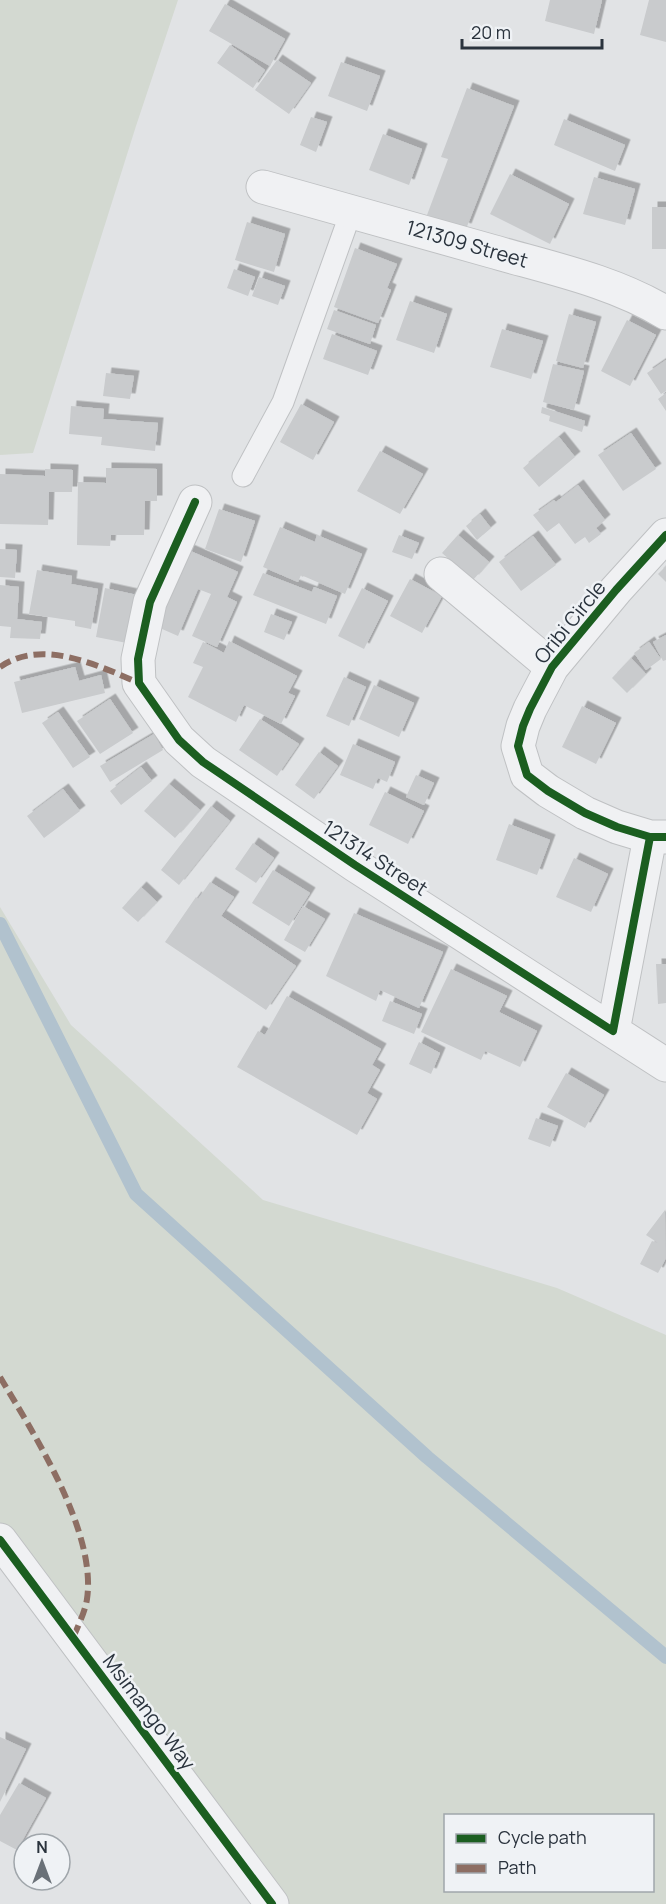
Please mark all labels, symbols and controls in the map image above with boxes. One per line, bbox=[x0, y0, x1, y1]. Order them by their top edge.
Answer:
scale bar bbox=[462, 12, 602, 50]
text: 20 m bbox=[471, 20, 511, 44]
street label: 121309 Street bbox=[403, 213, 531, 274]
street label: Oribi Circle bbox=[528, 574, 612, 669]
street label: 121314 Street bbox=[317, 813, 433, 902]
street label: Msimango Way bbox=[97, 1648, 202, 1775]
legend bbox=[444, 1814, 654, 1892]
text: Cycle path bbox=[498, 1825, 587, 1849]
north arrow bbox=[12, 1832, 72, 1892]
text: N bbox=[36, 1836, 48, 1858]
text: Path bbox=[498, 1855, 536, 1879]

